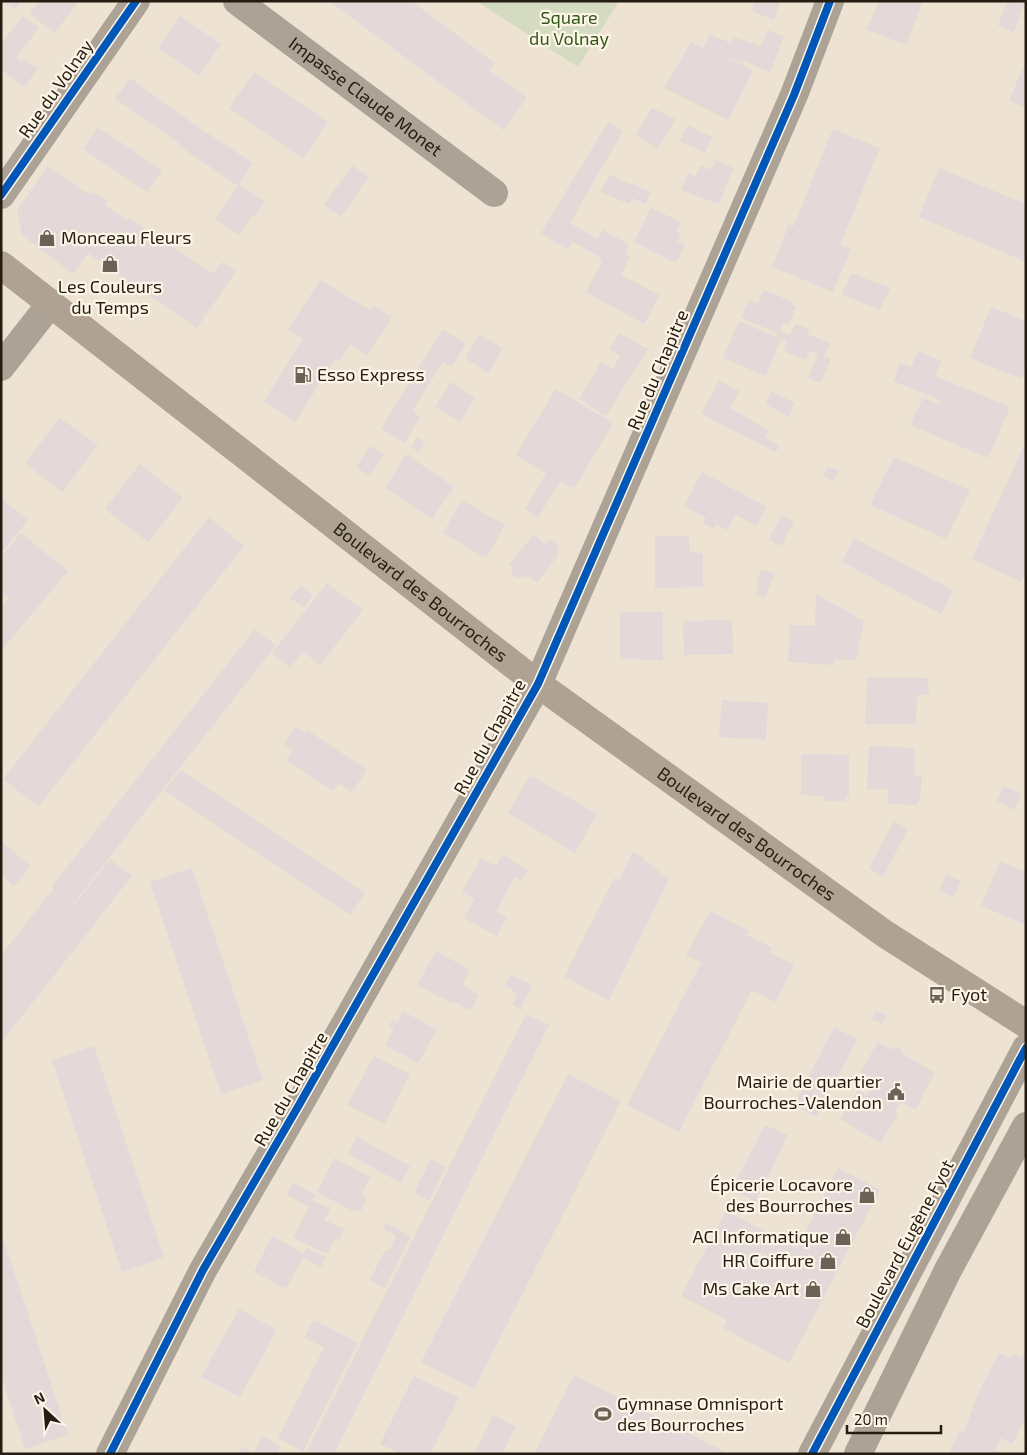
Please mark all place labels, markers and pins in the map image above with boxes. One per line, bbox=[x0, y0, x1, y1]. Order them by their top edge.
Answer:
place label: Monceau Fleurs bbox=[61, 226, 191, 248]
shop icon: Monceau Fleurs bbox=[37, 228, 57, 248]
shop icon: Les Couleurs du Temps bbox=[100, 254, 120, 274]
place label: Les Couleurs du Temps bbox=[58, 275, 162, 318]
place label: Esso Express bbox=[317, 363, 425, 385]
fuel station icon: Esso Express bbox=[293, 365, 313, 385]
place label: Fyot bbox=[951, 983, 987, 1005]
bus stop icon: Fyot bbox=[927, 985, 947, 1005]
place label: Mairie de quartier Bourroches-Valendon bbox=[703, 1070, 882, 1113]
public building icon: Mairie de quartier Bourroches-Valendon bbox=[886, 1082, 906, 1102]
place label: Épicerie Locavore des Bourroches bbox=[710, 1173, 853, 1216]
shop icon: Épicerie Locavore des Bourroches bbox=[857, 1185, 877, 1205]
place label: ACI Informatique bbox=[692, 1225, 829, 1247]
shop icon: ACI Informatique bbox=[833, 1227, 853, 1247]
place label: HR Coiffure bbox=[722, 1249, 814, 1271]
shop icon: HR Coiffure bbox=[818, 1251, 838, 1271]
place label: Ms Cake Art bbox=[703, 1277, 799, 1299]
shop icon: Ms Cake Art bbox=[803, 1279, 823, 1299]
place label: Gymnase Omnisport des Bourroches bbox=[617, 1392, 783, 1435]
sports icon: Gymnase Omnisport des Bourroches bbox=[593, 1404, 613, 1424]

